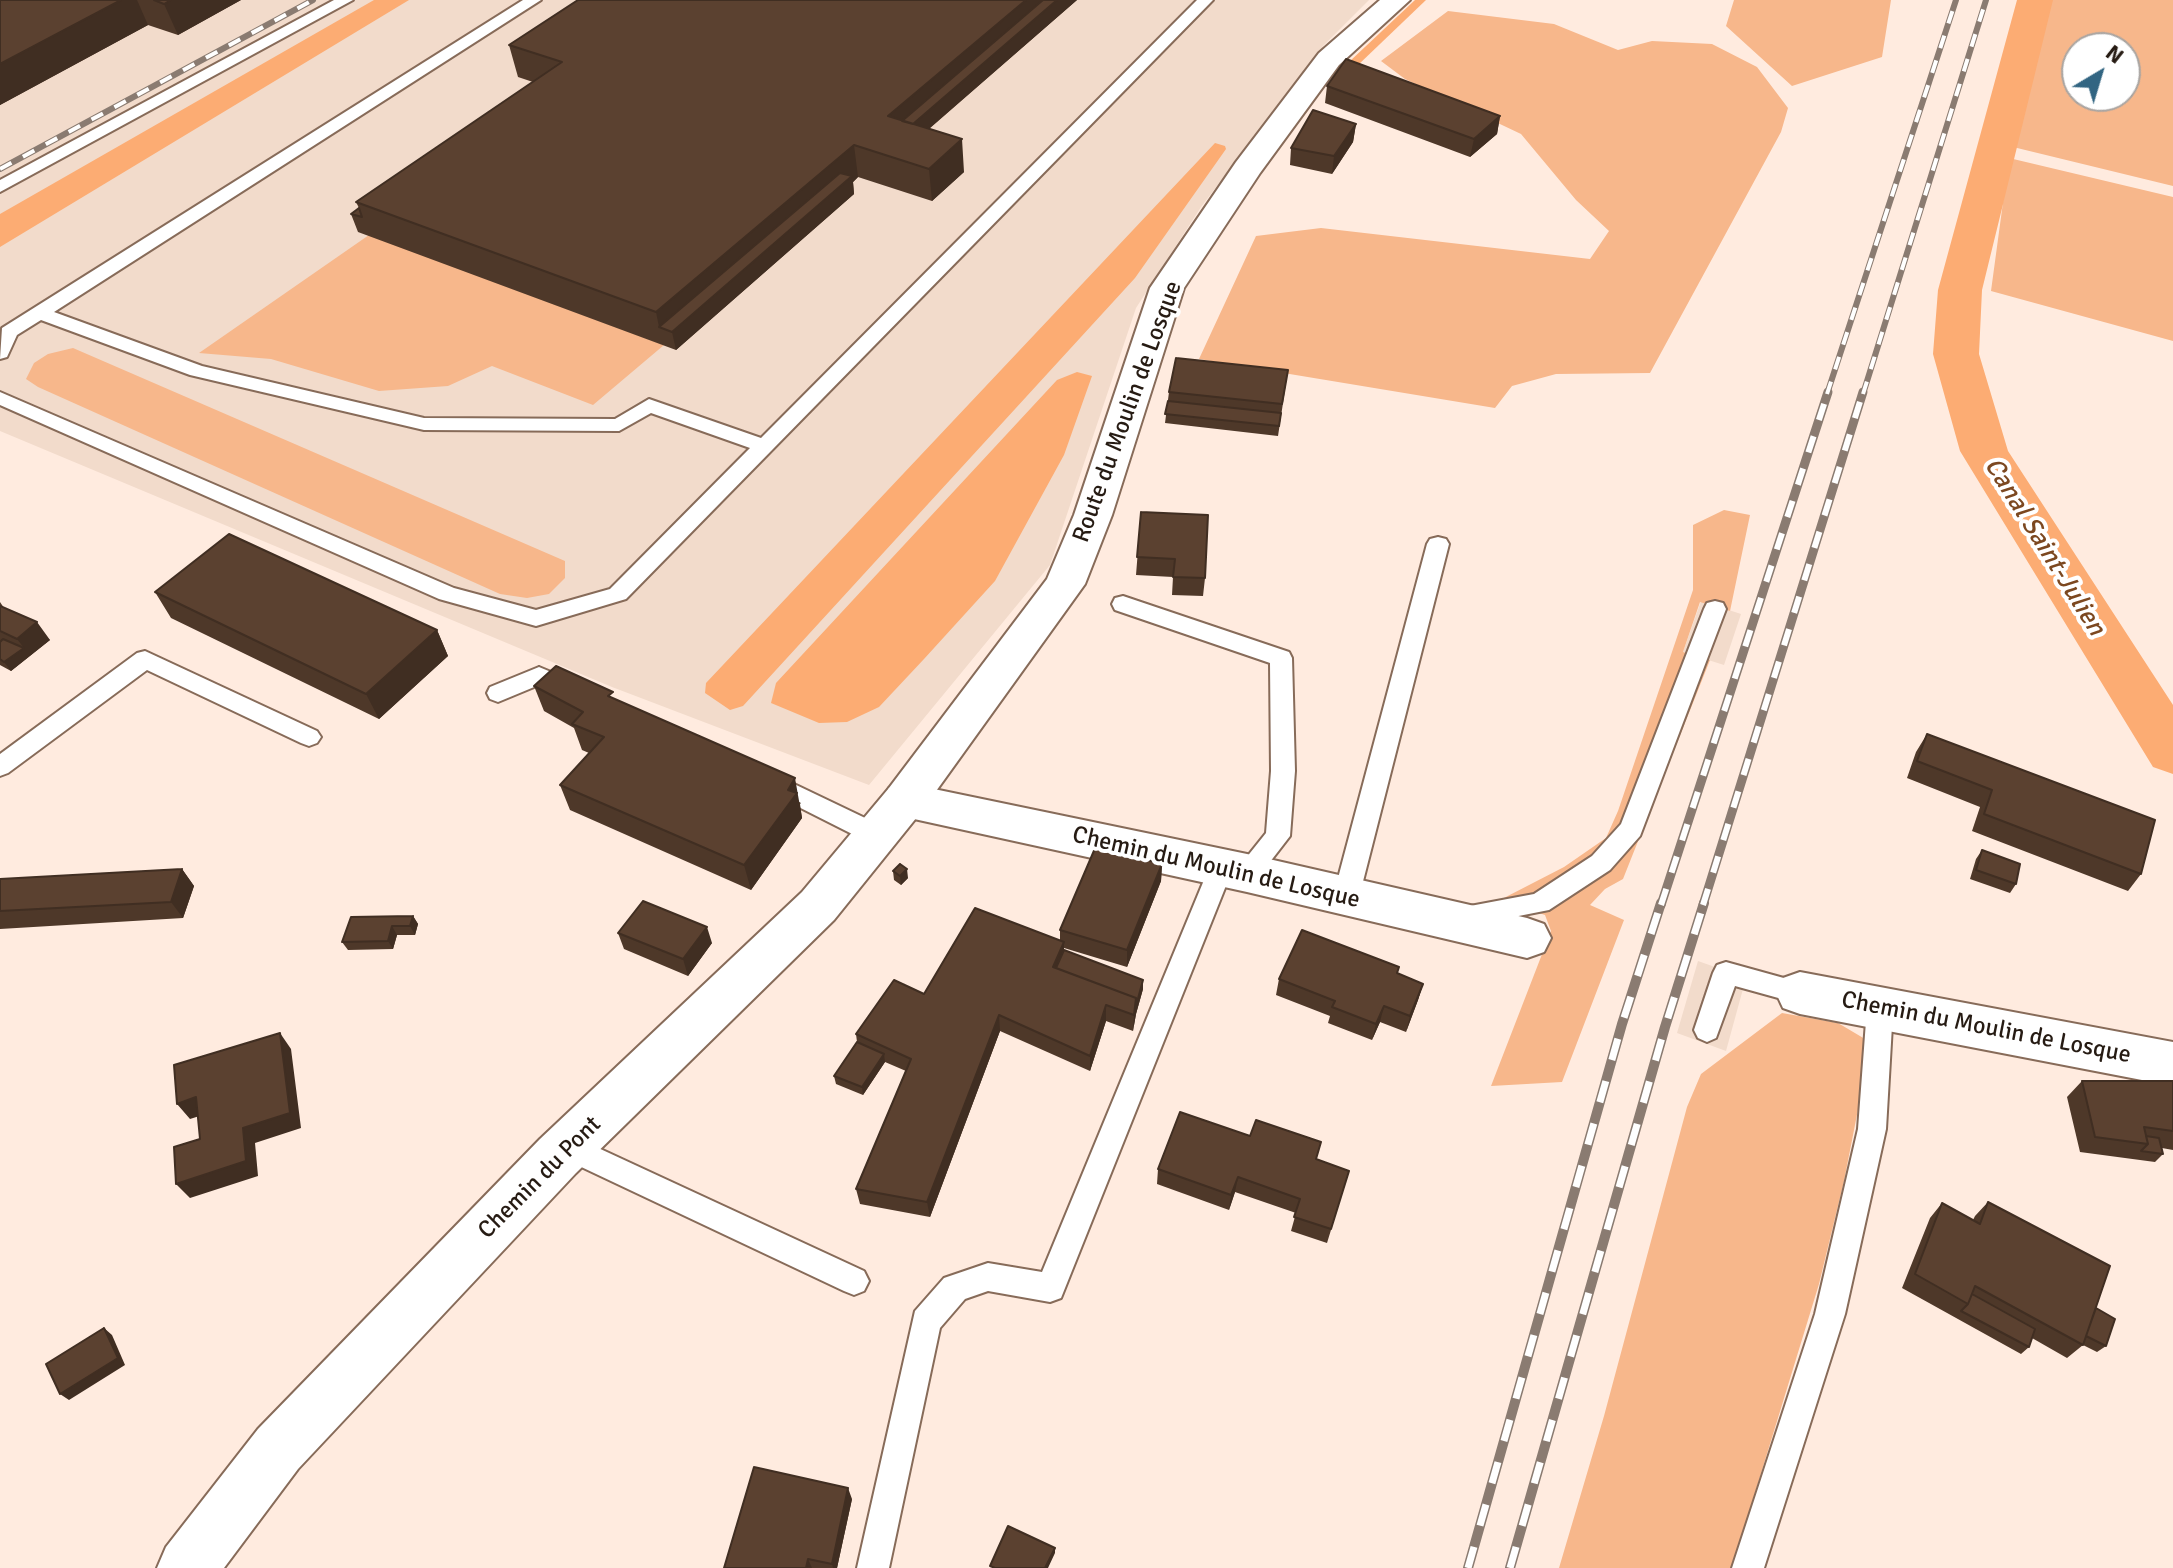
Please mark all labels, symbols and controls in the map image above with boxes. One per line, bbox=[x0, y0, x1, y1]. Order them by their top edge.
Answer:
north arrow bbox=[2061, 32, 2141, 112]
text: N bbox=[2101, 39, 2129, 70]
street label: Route du Moulin de Losque bbox=[1067, 278, 1189, 546]
water label: Canal Saint-Julien bbox=[1977, 452, 2111, 642]
street label: Chemin du Moulin de Losque bbox=[1069, 821, 1363, 915]
street label: Chemin du Moulin de Losque bbox=[1839, 986, 2133, 1070]
street label: Chemin du Pont bbox=[473, 1111, 607, 1245]

